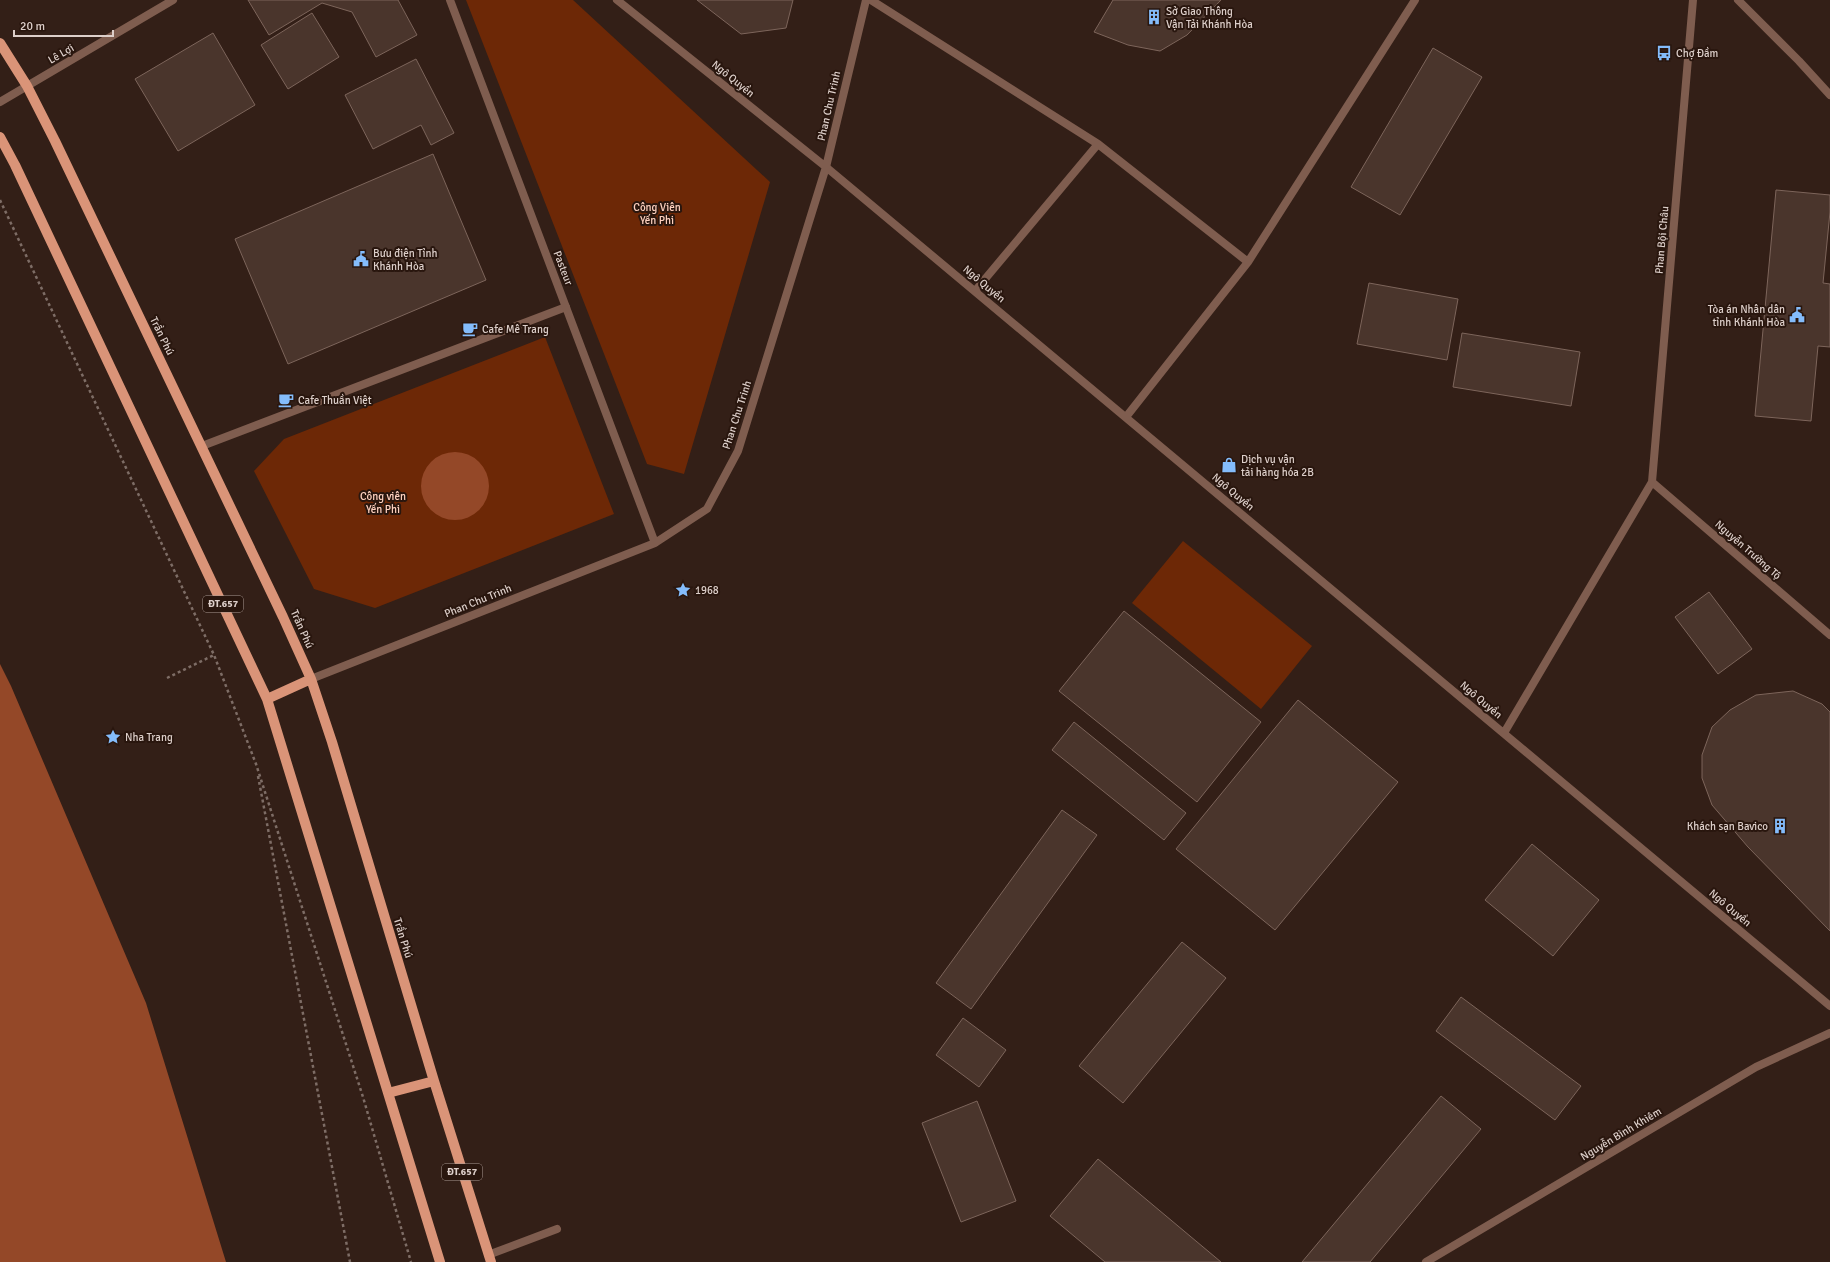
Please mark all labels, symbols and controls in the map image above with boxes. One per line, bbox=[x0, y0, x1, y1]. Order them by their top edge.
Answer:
place label: Sở Giao Thông Vận Tải Khánh Hòa bbox=[1166, 5, 1253, 31]
building icon: Sở Giao Thông Vận Tải Khánh Hòa bbox=[1145, 8, 1163, 26]
scale bar bbox=[14, 12, 113, 38]
text: 20 m bbox=[20, 19, 45, 34]
street label: Lê Lợi bbox=[46, 41, 76, 67]
bus stop icon: Chợ Đầm bbox=[1655, 44, 1673, 62]
place label: Chợ Đầm bbox=[1676, 46, 1719, 60]
street label: Ngô Quyền bbox=[709, 57, 758, 100]
street label: Phan Chu Trinh bbox=[815, 70, 843, 142]
park label: Công Viên Yến Phi bbox=[633, 201, 681, 227]
street label: Phan Bội Châu bbox=[1653, 205, 1671, 275]
place label: Bưu điện Tỉnh Khánh Hòa bbox=[373, 247, 438, 273]
street label: Pasteur bbox=[551, 249, 575, 287]
public building icon: Bưu điện Tỉnh Khánh Hòa bbox=[352, 250, 370, 268]
street label: Ngô Quyền bbox=[960, 262, 1008, 305]
place label: Tòa án Nhân dân tỉnh Khánh Hòa bbox=[1708, 303, 1785, 329]
public building icon: Tòa án Nhân dân tỉnh Khánh Hòa bbox=[1788, 306, 1806, 324]
street label: Trần Phú bbox=[147, 314, 178, 357]
cafe icon: Cafe Mê Trang bbox=[461, 320, 479, 338]
place label: Cafe Mê Trang bbox=[482, 323, 549, 336]
street label: Phan Chu Trinh bbox=[720, 379, 754, 451]
cafe icon: Cafe Thuần Việt bbox=[277, 391, 295, 409]
place label: Cafe Thuần Việt bbox=[298, 393, 372, 407]
place label: Dịch vụ vận tải hàng hóa 2B bbox=[1241, 453, 1314, 479]
shop icon: Dịch vụ vận tải hàng hóa 2B bbox=[1220, 456, 1238, 474]
street label: Ngô Quyền bbox=[1209, 470, 1257, 513]
park label: Công viên Yến Phi bbox=[360, 490, 406, 516]
street label: Nguyễn Trường Tộ bbox=[1712, 517, 1785, 582]
place icon: 1968 bbox=[674, 581, 692, 599]
street label: Phan Chu Trinh bbox=[442, 582, 514, 620]
place label: 1968 bbox=[695, 584, 719, 597]
road number: ĐT.657 bbox=[203, 596, 243, 612]
street label: Trần Phú bbox=[288, 607, 317, 650]
street label: Ngô Quyền bbox=[1457, 678, 1505, 721]
place icon: Nha Trang bbox=[104, 728, 122, 746]
place label: Nha Trang bbox=[125, 731, 173, 744]
building icon: Khách sạn Bavico bbox=[1771, 817, 1789, 835]
place label: Khách sạn Bavico bbox=[1687, 820, 1768, 833]
street label: Ngô Quyền bbox=[1706, 886, 1754, 929]
street label: Trần Phú bbox=[391, 916, 416, 960]
street label: Nguyễn Bình Khiêm bbox=[1578, 1104, 1664, 1163]
road number: ĐT.657 bbox=[442, 1164, 482, 1180]

